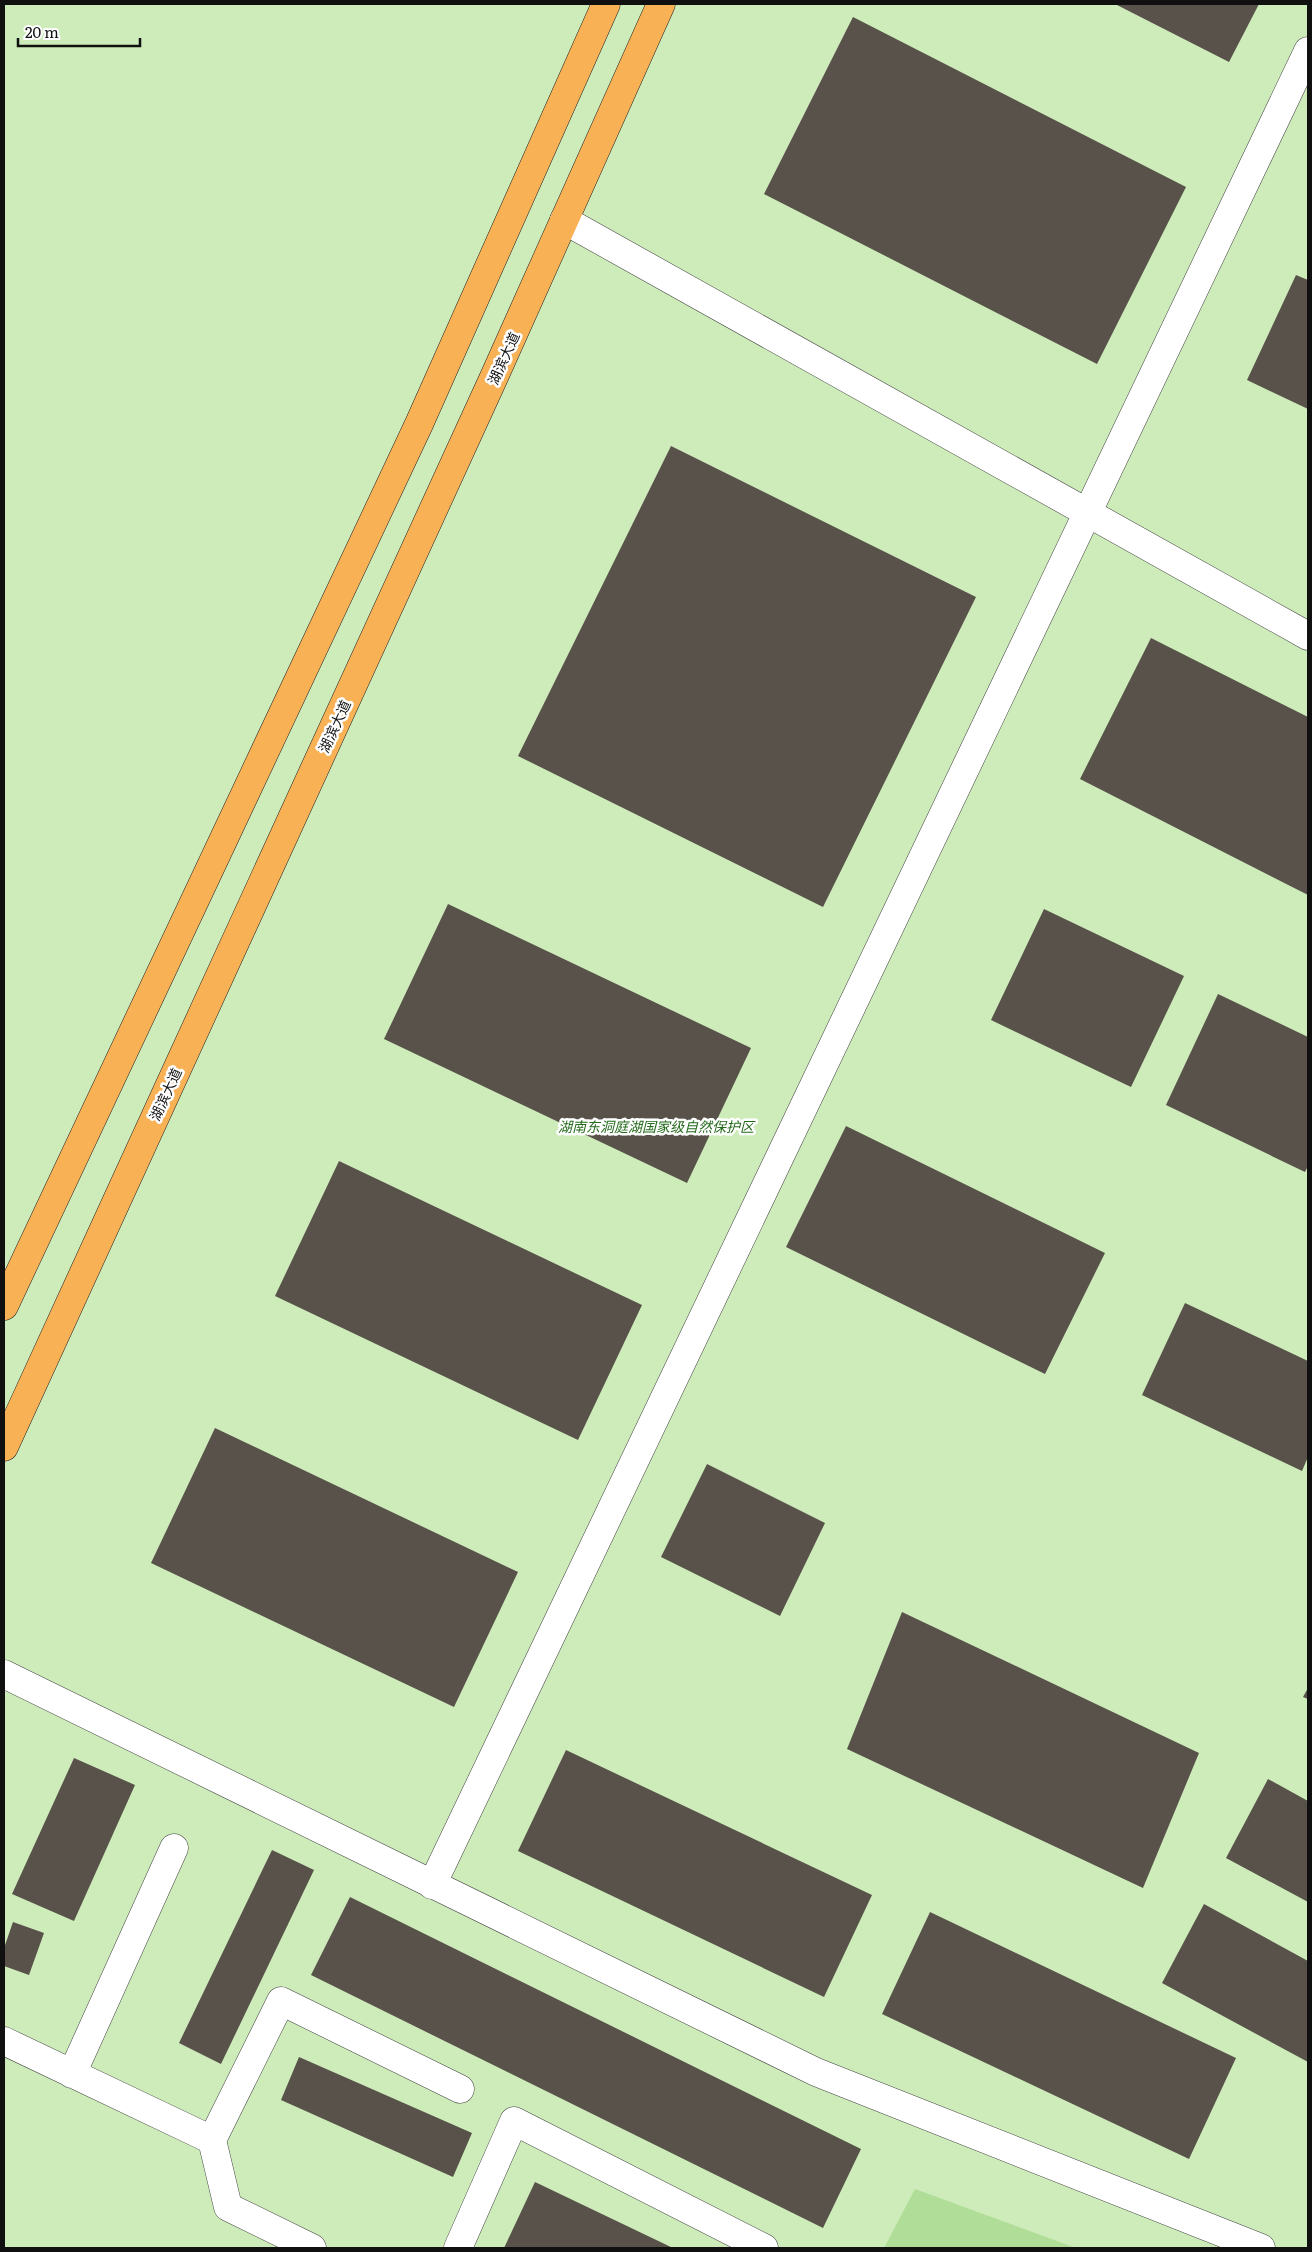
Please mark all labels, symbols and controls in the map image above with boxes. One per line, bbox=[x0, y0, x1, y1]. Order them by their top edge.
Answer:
scale bar bbox=[18, 15, 140, 47]
text: 20 m bbox=[25, 20, 59, 43]
street label: 湖滨大道 bbox=[482, 328, 524, 388]
street label: 湖滨大道 bbox=[313, 696, 355, 756]
street label: 湖滨大道 bbox=[144, 1064, 186, 1124]
park label: 湖南东洞庭湖国家级自然保护区 bbox=[558, 1116, 756, 1136]

